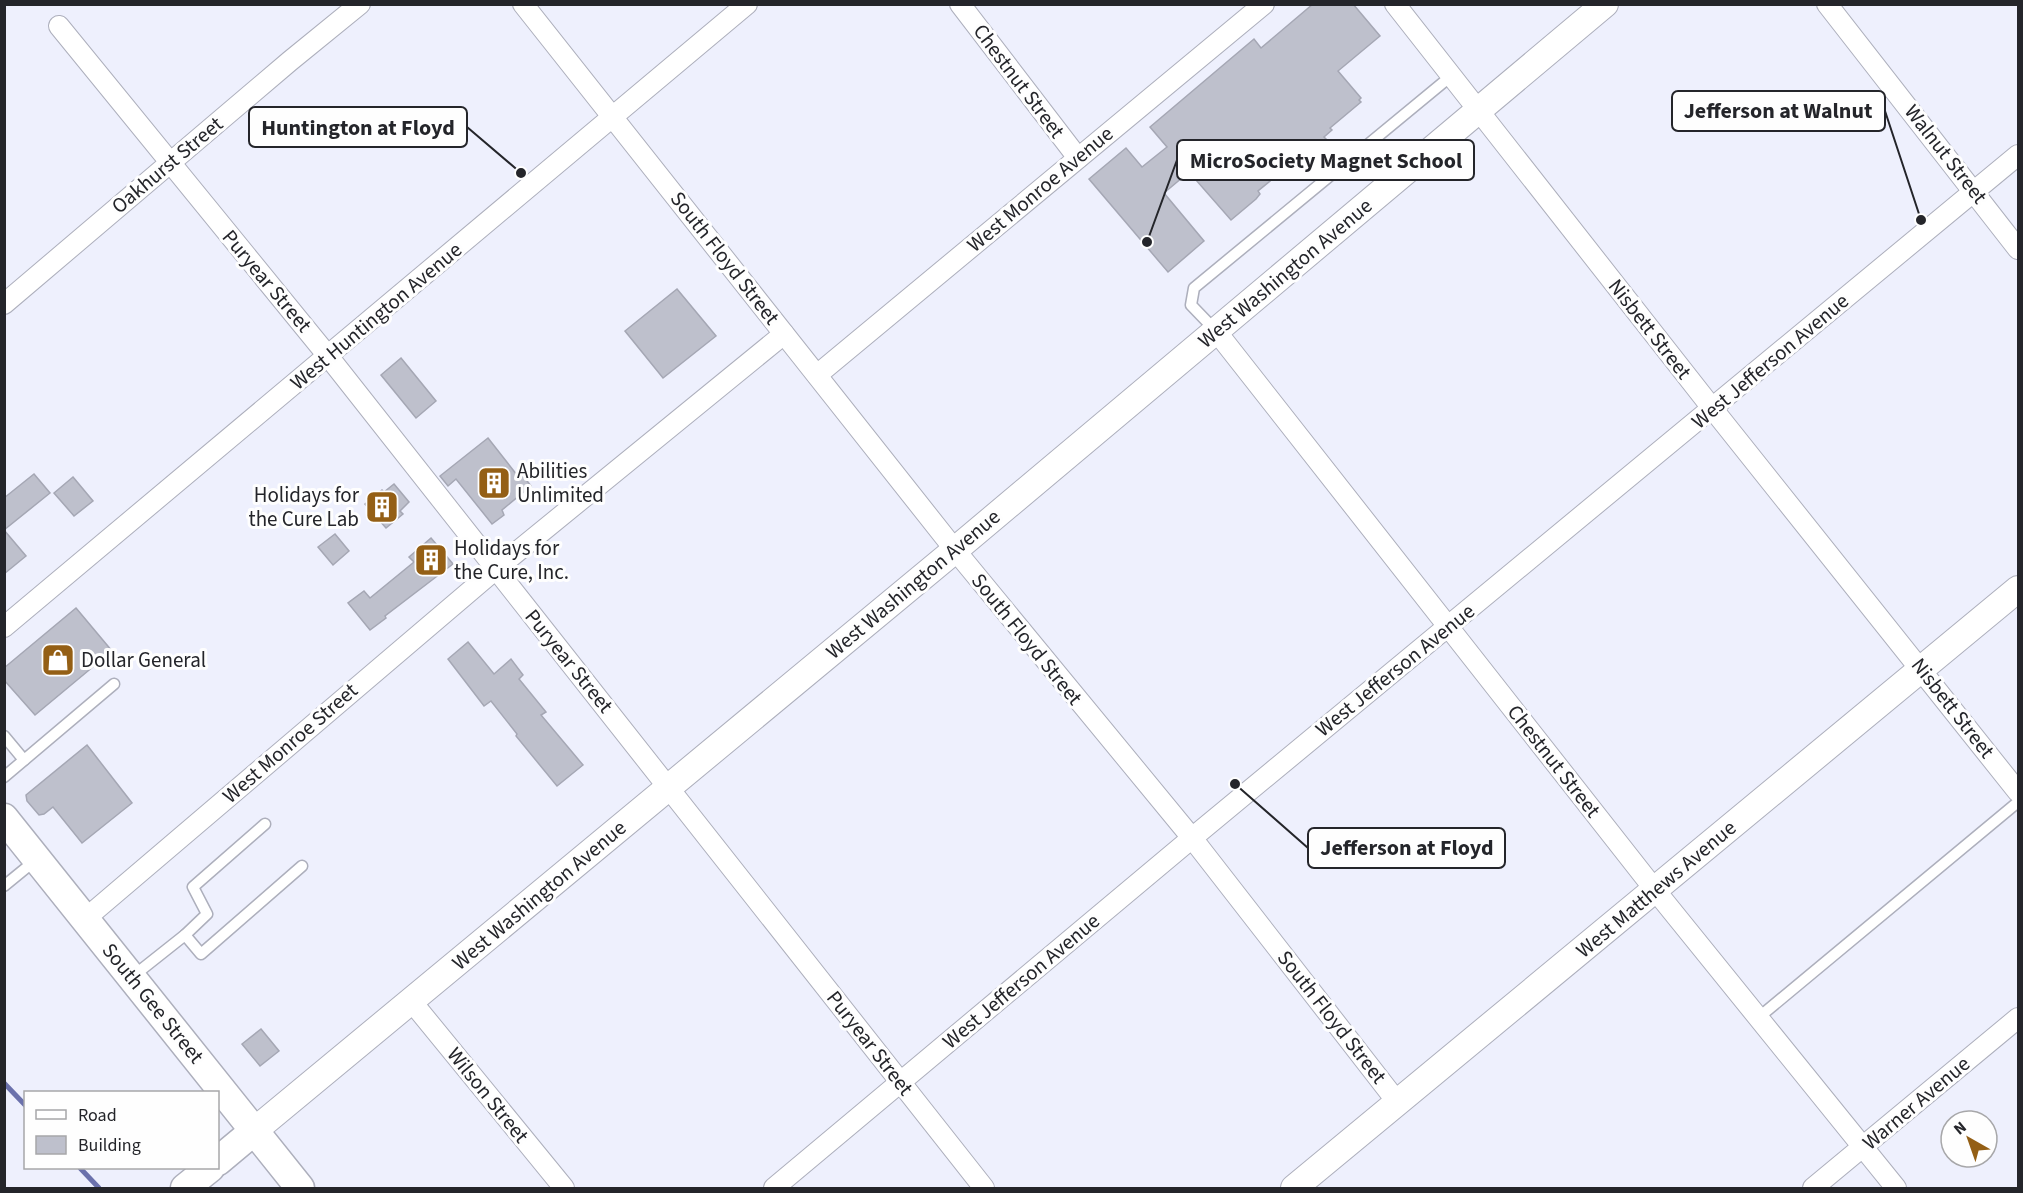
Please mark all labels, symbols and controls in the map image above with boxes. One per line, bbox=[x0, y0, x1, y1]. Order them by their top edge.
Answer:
street label: Chestnut Street bbox=[966, 18, 1072, 144]
callout: Jefferson at Walnut bbox=[1672, 91, 1885, 131]
text: Jefferson at Walnut bbox=[1684, 95, 1873, 127]
street label: Walnut Street bbox=[1898, 98, 1994, 210]
callout: Huntington at Floyd bbox=[249, 107, 467, 147]
street label: Oakhurst Street bbox=[105, 109, 229, 221]
text: Huntington at Floyd bbox=[261, 112, 455, 144]
street label: West Monroe Avenue bbox=[960, 119, 1120, 259]
callout: MicroSociety Magnet School bbox=[1177, 140, 1474, 180]
text: MicroSociety Magnet School bbox=[1190, 145, 1463, 177]
street label: South Floyd Street bbox=[663, 185, 787, 331]
street label: West Washington Avenue bbox=[1191, 191, 1379, 355]
street label: Puryear Street bbox=[215, 223, 319, 339]
street label: West Huntington Avenue bbox=[284, 235, 468, 397]
street label: Nisbett Street bbox=[1601, 272, 1699, 386]
street label: West Jefferson Avenue bbox=[1685, 286, 1855, 436]
place label: Abilities Unlimited bbox=[517, 456, 604, 510]
building icon: Abilities Unlimited bbox=[476, 465, 512, 501]
place label: Holidays for the Cure Lab bbox=[249, 480, 360, 534]
building icon: Holidays for the Cure Lab bbox=[364, 489, 400, 525]
street label: West Washington Avenue bbox=[819, 502, 1007, 666]
place label: Holidays for the Cure, Inc. bbox=[454, 533, 569, 587]
building icon: Holidays for the Cure, Inc. bbox=[413, 542, 449, 578]
street label: South Floyd Street bbox=[964, 567, 1090, 711]
street label: West Jefferson Avenue bbox=[1309, 596, 1481, 744]
street label: Puryear Street bbox=[518, 603, 620, 719]
shop icon: Dollar General bbox=[40, 642, 76, 678]
place label: Dollar General bbox=[81, 645, 206, 675]
street label: Nisbett Street bbox=[1904, 651, 2002, 765]
street label: West Monroe Street bbox=[216, 676, 364, 810]
street label: Chestnut Street bbox=[1500, 698, 1608, 824]
street label: West Washington Avenue bbox=[445, 813, 633, 977]
street label: West Matthews Avenue bbox=[1569, 813, 1743, 965]
callout: Jefferson at Floyd bbox=[1308, 828, 1505, 868]
text: Jefferson at Floyd bbox=[1320, 832, 1494, 864]
street label: West Jefferson Avenue bbox=[936, 906, 1106, 1056]
street label: South Gee Street bbox=[95, 936, 211, 1070]
street label: South Floyd Street bbox=[1270, 944, 1394, 1090]
street label: Puryear Street bbox=[819, 984, 921, 1102]
street label: Wilson Street bbox=[440, 1041, 536, 1149]
street label: Warner Avenue bbox=[1856, 1049, 1976, 1157]
legend bbox=[24, 1091, 219, 1169]
text: Road bbox=[78, 1103, 117, 1128]
north arrow bbox=[1939, 1109, 1999, 1169]
text: N bbox=[1949, 1116, 1971, 1140]
text: Building bbox=[78, 1133, 141, 1158]

